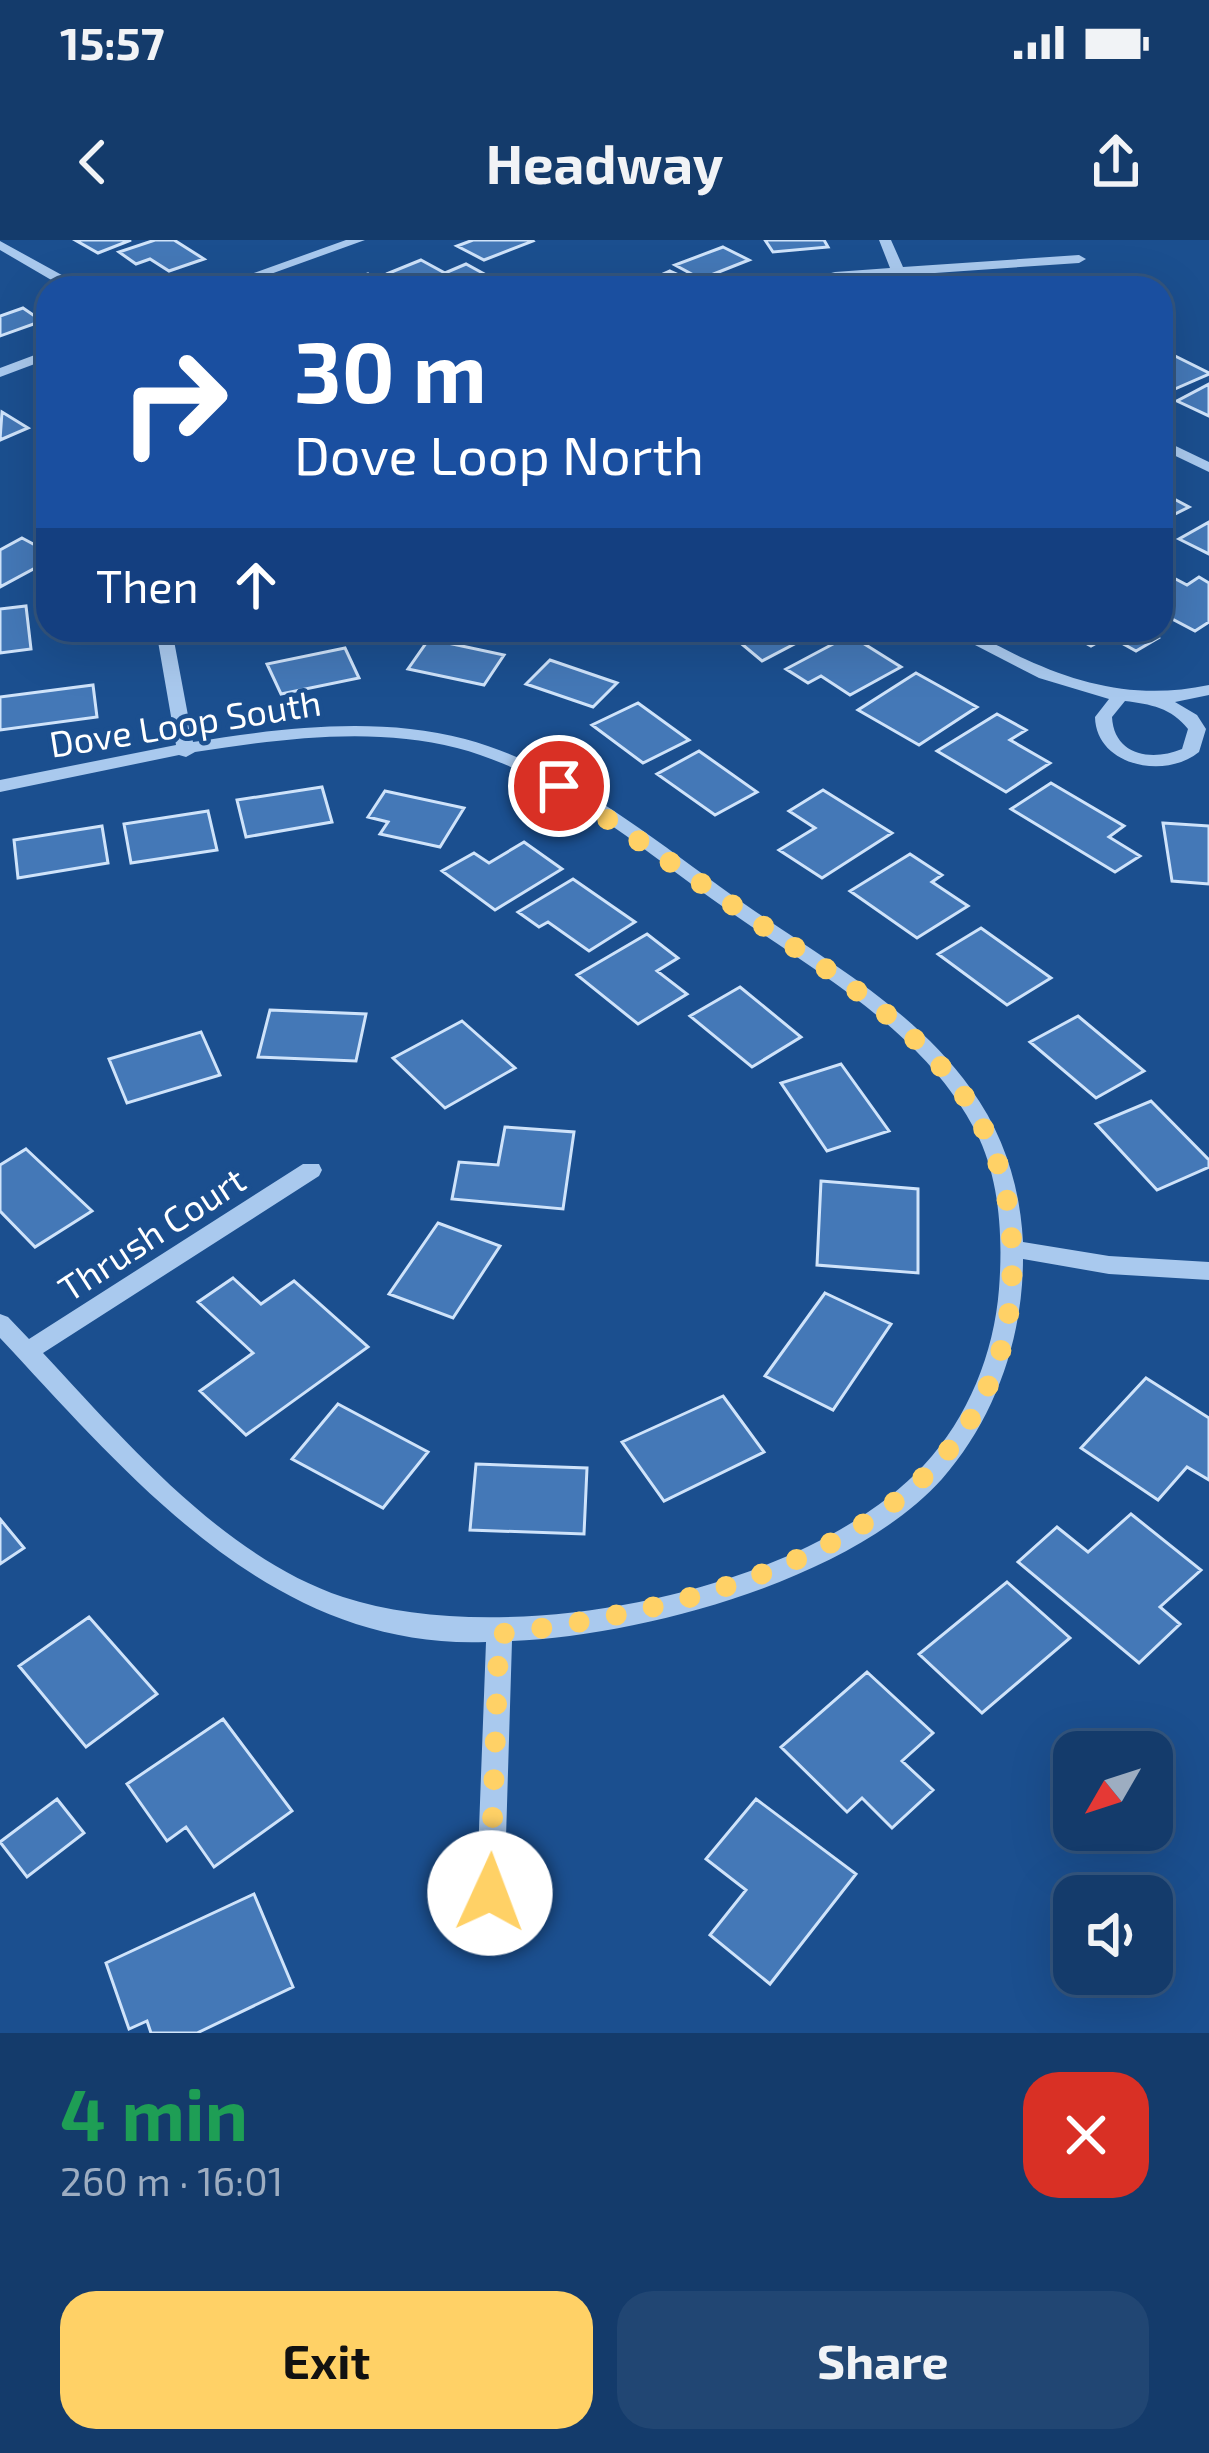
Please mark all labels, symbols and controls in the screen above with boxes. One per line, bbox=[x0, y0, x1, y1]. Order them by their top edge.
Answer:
text: 15:57 bbox=[60, 15, 164, 69]
icon: back bbox=[60, 129, 126, 195]
icon: share bbox=[1083, 129, 1149, 195]
text: Headway bbox=[486, 130, 723, 195]
text: 30 m bbox=[294, 319, 487, 420]
icon: right bbox=[96, 324, 252, 480]
text: Dove Loop North bbox=[294, 421, 704, 486]
icon: ahead bbox=[223, 552, 289, 618]
text: Then bbox=[96, 558, 199, 612]
street label: Dove Loop South bbox=[46, 679, 324, 765]
pin bbox=[508, 735, 610, 837]
icon: arrive bbox=[526, 753, 592, 819]
street label: Thrush Court bbox=[50, 1157, 252, 1309]
north arrow bbox=[1053, 1731, 1173, 1851]
map controls bbox=[1053, 1731, 1173, 1995]
position arrow bbox=[427, 1830, 553, 1956]
button: sound bbox=[1053, 1875, 1173, 1995]
text: 4 min bbox=[60, 2069, 248, 2155]
button: close bbox=[1023, 2072, 1149, 2198]
text: 260 m · 16:01 bbox=[60, 2157, 283, 2204]
button: Exit bbox=[60, 2291, 593, 2429]
button: Share bbox=[617, 2291, 1149, 2429]

